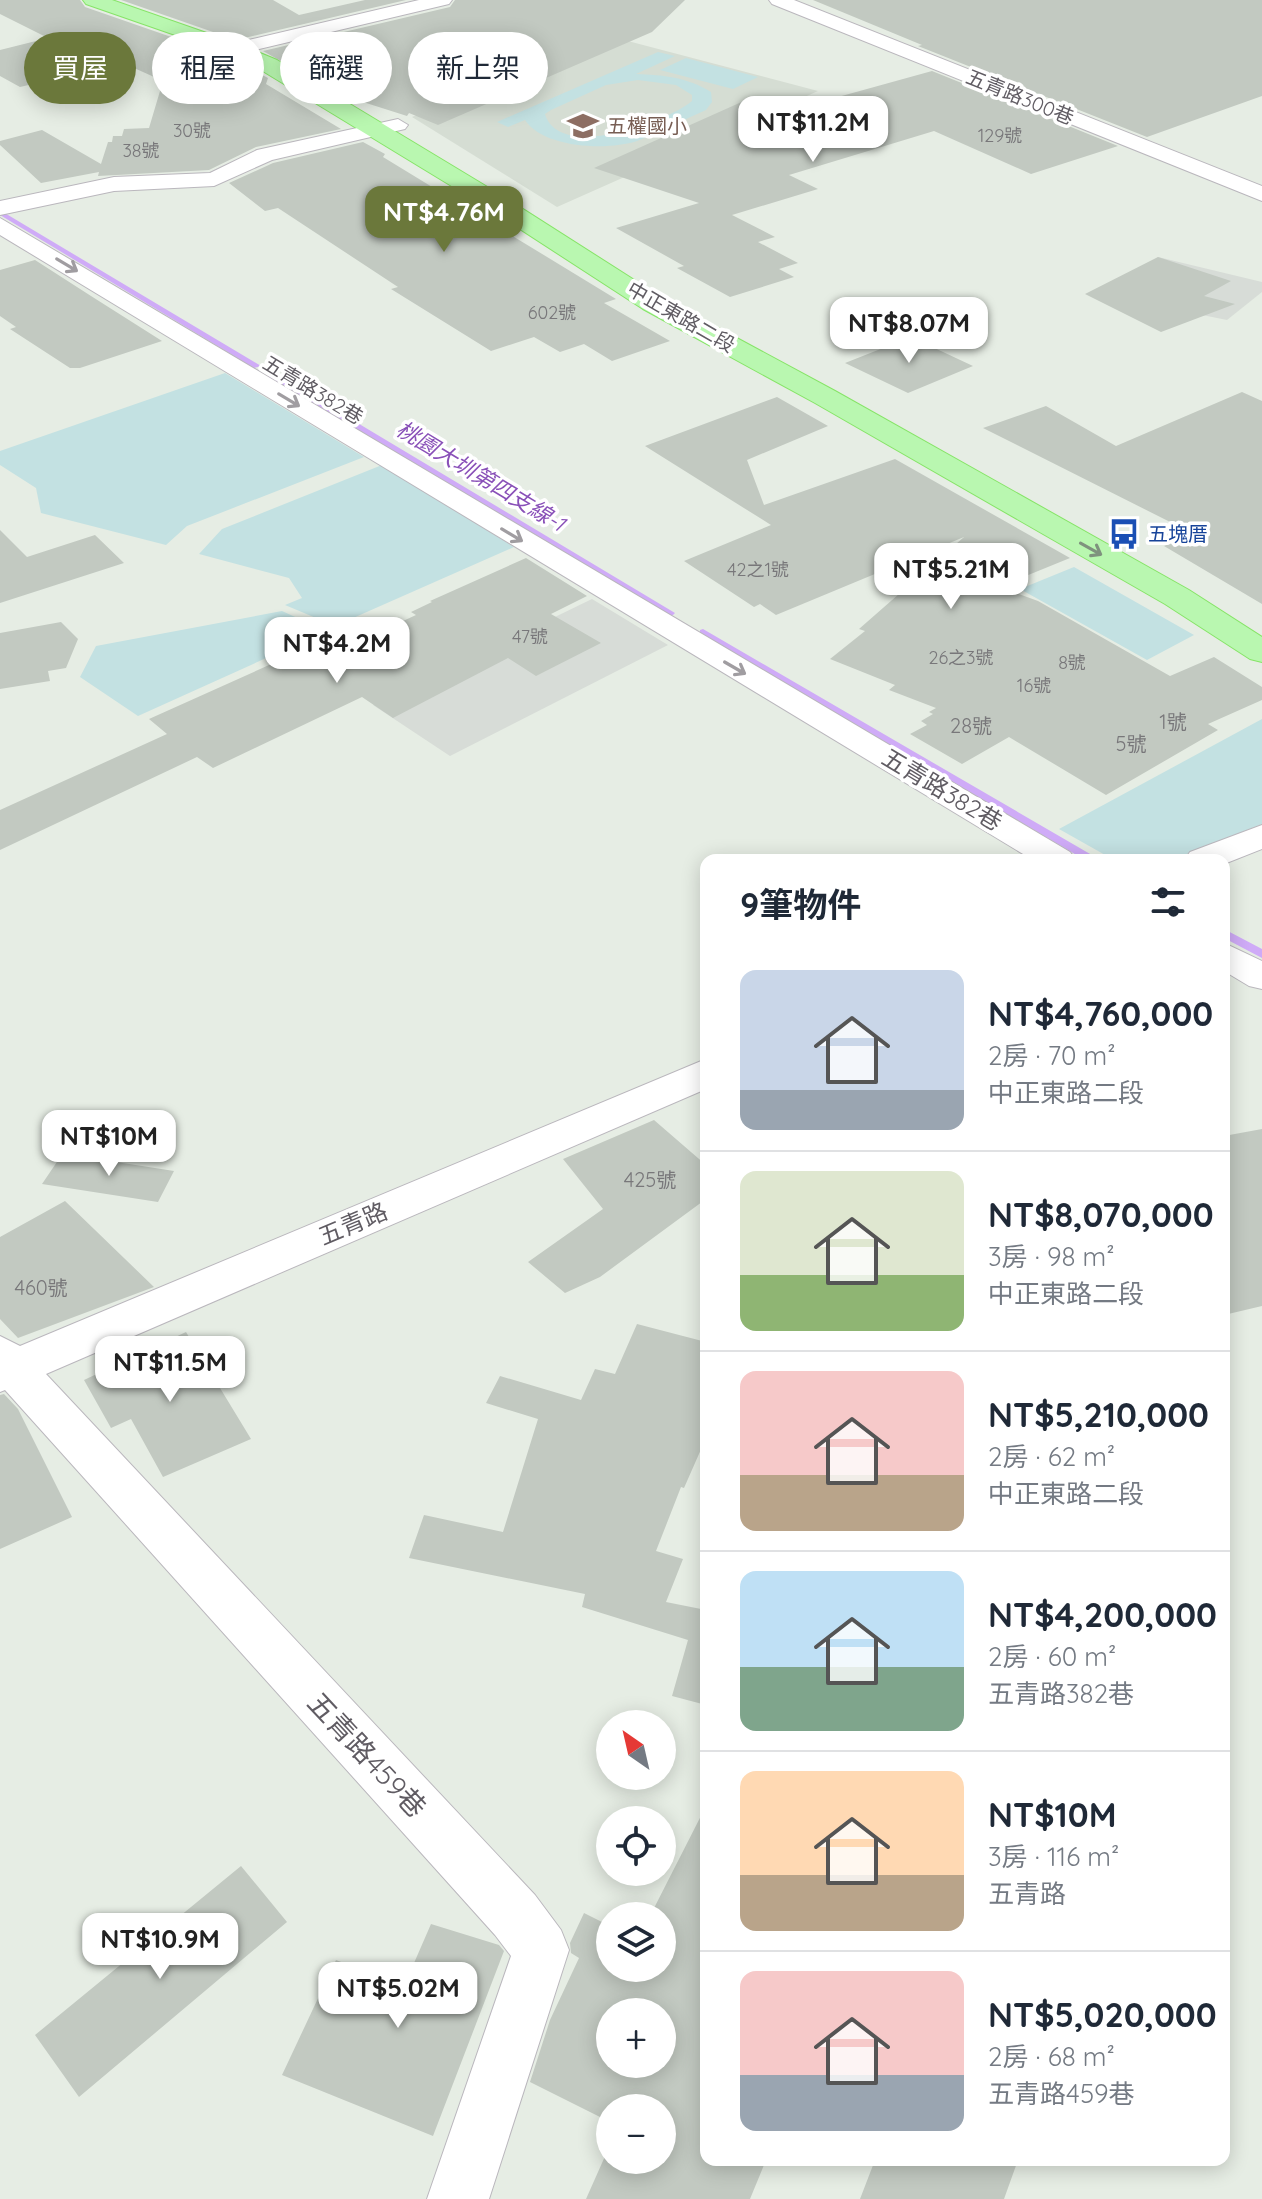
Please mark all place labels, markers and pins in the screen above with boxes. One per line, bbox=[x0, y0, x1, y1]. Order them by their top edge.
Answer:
pin: NT$11.2M bbox=[730, 96, 896, 164]
school or university icon: 五權國小 bbox=[566, 109, 600, 143]
place label: 五權國小 bbox=[607, 113, 687, 138]
pin: NT$4.76M bbox=[361, 186, 527, 254]
pin: NT$8.07M bbox=[826, 297, 992, 365]
bus stop icon: 五塊厝 bbox=[1107, 517, 1141, 551]
place label: 五塊厝 bbox=[1148, 521, 1208, 546]
pin: NT$5.21M bbox=[868, 543, 1034, 611]
pin: NT$4.2M bbox=[263, 617, 411, 685]
pin: NT$10M bbox=[44, 1110, 174, 1178]
pin: NT$11.5M bbox=[87, 1336, 253, 1404]
pin: NT$10.9M bbox=[77, 1913, 243, 1981]
pin: NT$5.02M bbox=[315, 1962, 481, 2030]

